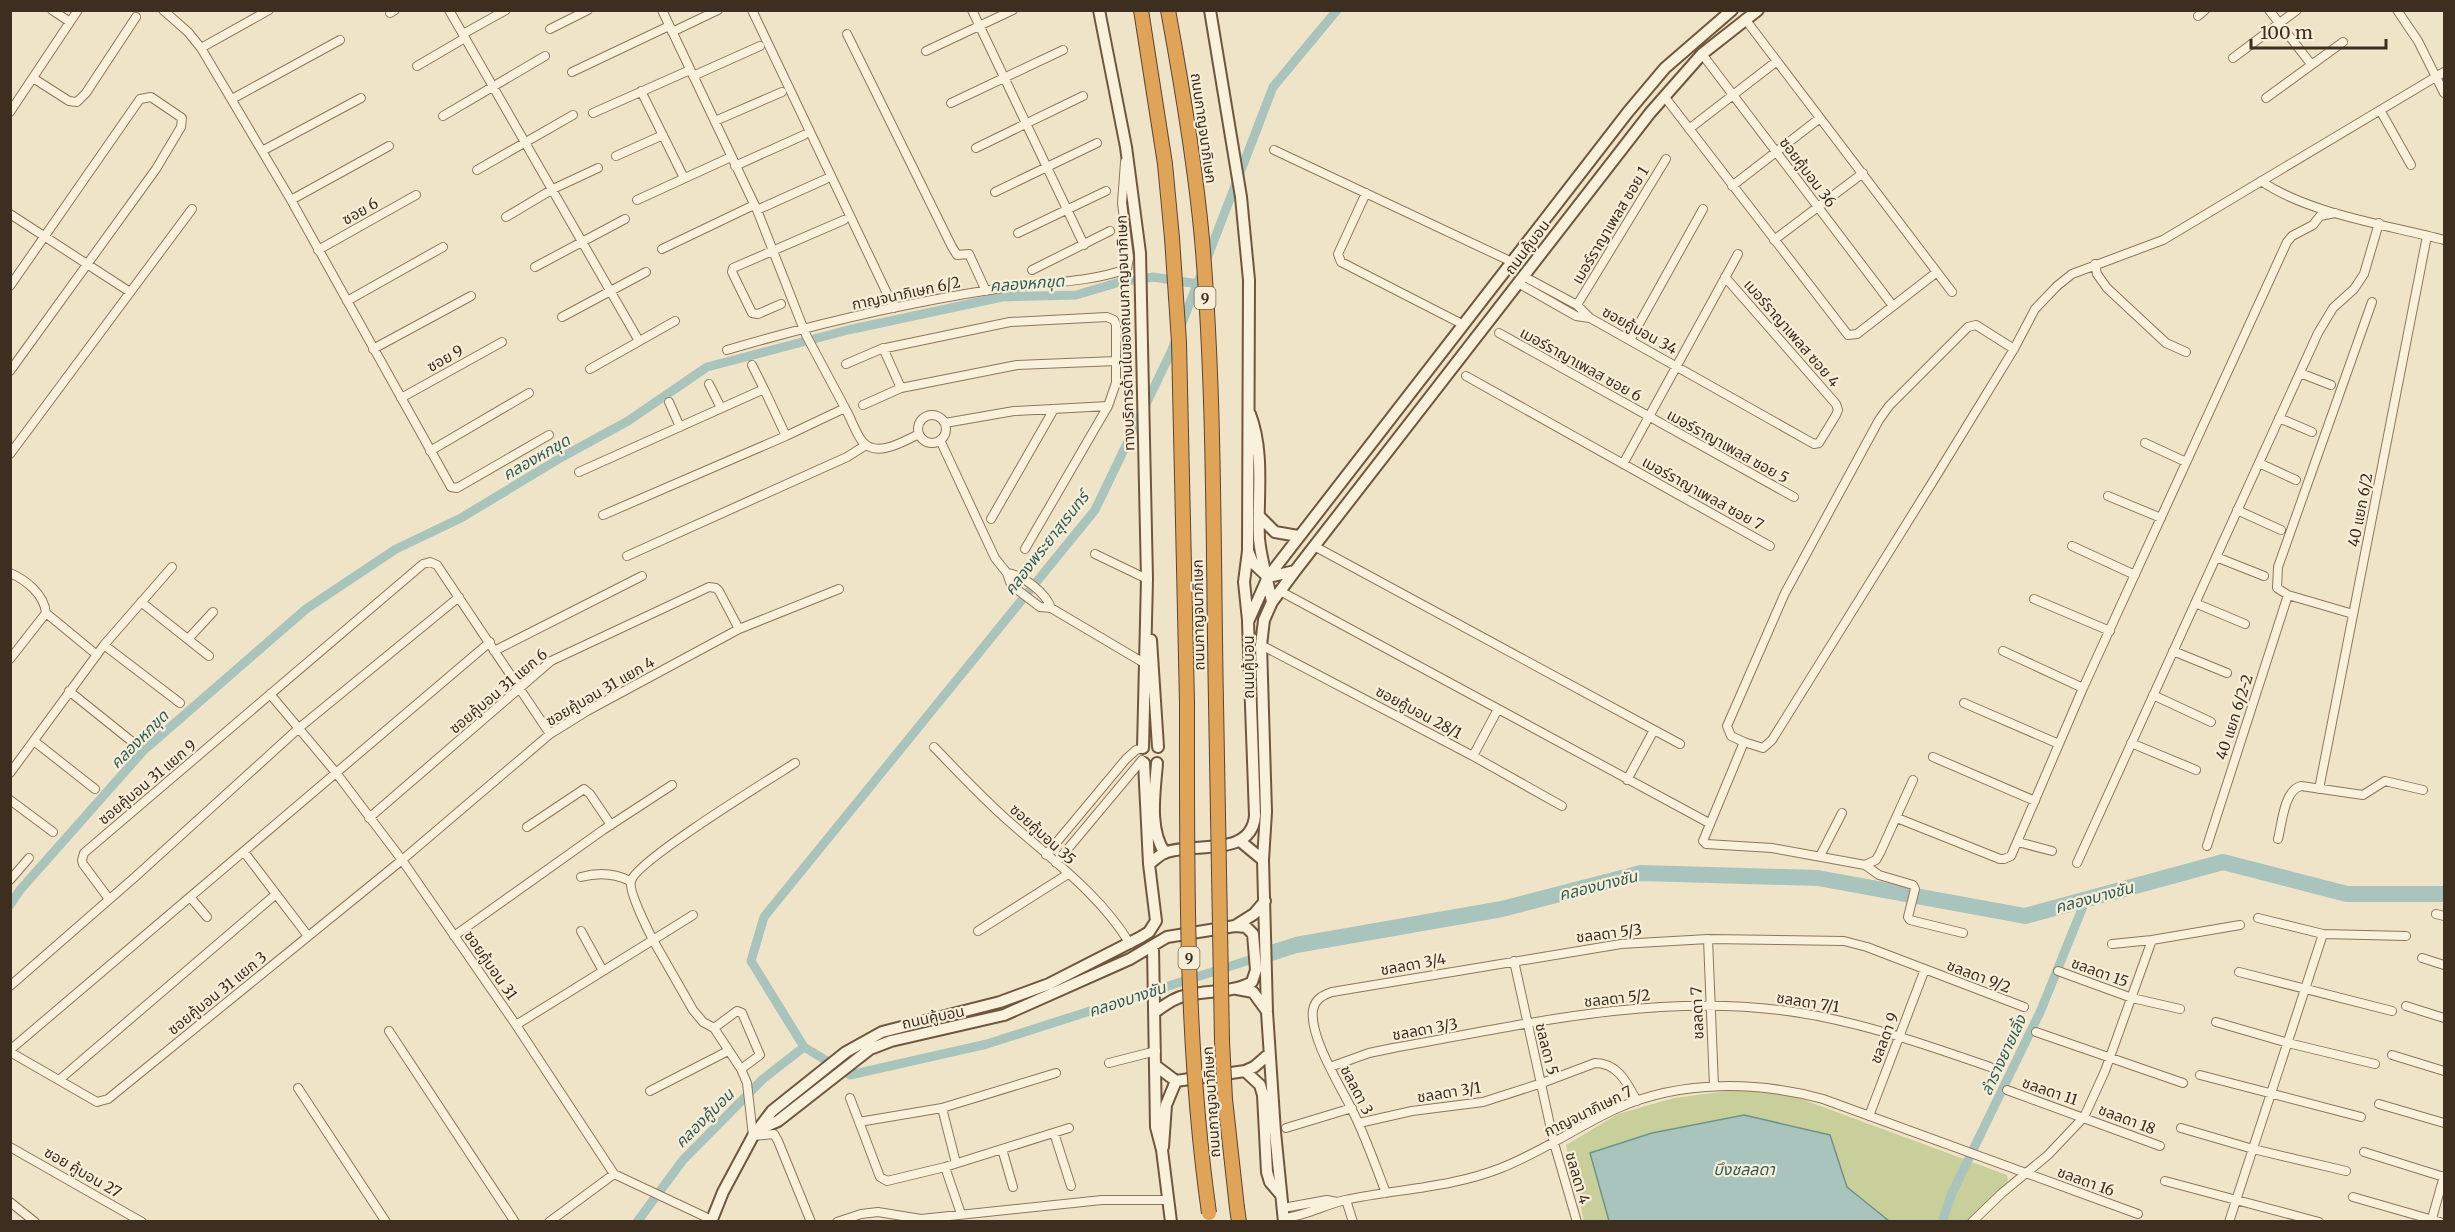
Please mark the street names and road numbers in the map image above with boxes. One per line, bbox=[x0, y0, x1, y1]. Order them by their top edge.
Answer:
street label: ถนนกาญจนาภิเษก bbox=[1187, 72, 1221, 184]
street label: ซอยคู้บอน 36 bbox=[1775, 133, 1841, 211]
street label: เมอร์ราญาเพลส ซอย 1 bbox=[1567, 162, 1653, 287]
street label: ซอย 6 bbox=[339, 193, 381, 229]
street label: ทางบริการด้านในของถนนกาญจนาภิเษก bbox=[1111, 215, 1139, 451]
street label: ถนนคู้บอน bbox=[1500, 216, 1554, 278]
street label: กาญจนาภิเษก 6/2 bbox=[850, 272, 962, 314]
street label: เมอร์ราญาเพลส ซอย 4 bbox=[1740, 275, 1844, 391]
road number: 9 bbox=[1194, 287, 1216, 309]
street label: ซอยคู้บอน 34 bbox=[1599, 302, 1681, 358]
street label: เมอร์ราญาเพลส ซอย 6 bbox=[1517, 323, 1645, 405]
street label: ซอย 9 bbox=[424, 340, 466, 376]
street label: เมอร์ราญาเพลส ซอย 5 bbox=[1664, 405, 1792, 487]
street label: เมอร์ราญาเพลส ซอย 7 bbox=[1639, 452, 1767, 534]
street label: 40 แยก 6/2 bbox=[2344, 471, 2376, 549]
street label: ถนนกาญจนาภิเษก bbox=[1188, 559, 1208, 671]
street label: ถนนคู้บอน bbox=[1239, 635, 1258, 699]
street label: ซอยคู้บอน 31 แยก 6 bbox=[445, 644, 551, 738]
street label: ซอยคู้บอน 31 แยก 4 bbox=[542, 652, 658, 730]
street label: 40 แยก 6/2-2 bbox=[2211, 672, 2257, 762]
street label: ซอยคู้บอน 28/1 bbox=[1373, 681, 1466, 743]
street label: ซอยคู้บอน 31 แยก 9 bbox=[94, 735, 200, 829]
street label: ซอยคู้บอน 35 bbox=[1006, 800, 1080, 868]
street label: ชลลดา 5/3 bbox=[1575, 920, 1643, 946]
street label: ซอยคู้บอน 31 bbox=[460, 927, 522, 1003]
street label: ซอยคู้บอน 31 แยก 3 bbox=[164, 947, 270, 1039]
road number: 9 bbox=[1178, 947, 1200, 969]
street label: ชลลดา 3/4 bbox=[1379, 949, 1447, 979]
street label: ชลลดา 15 bbox=[2069, 953, 2131, 991]
street label: ชลลดา 9/2 bbox=[1944, 955, 2014, 997]
street label: ชลลดา 5/2 bbox=[1583, 985, 1651, 1011]
street label: ชลลดา 7 bbox=[1687, 986, 1707, 1040]
street label: ชลลดา 7/1 bbox=[1775, 988, 1841, 1016]
street label: ถนนคู้บอน bbox=[900, 1001, 966, 1033]
street label: ชลลดา 9 bbox=[1866, 1010, 1902, 1066]
street label: ชลลดา 3/3 bbox=[1391, 1014, 1459, 1044]
street label: ชลลดา 5 bbox=[1531, 1021, 1563, 1077]
street label: ถนนกาญจนาภิเษก bbox=[1198, 1046, 1224, 1158]
street label: ชลลดา 3 bbox=[1337, 1062, 1377, 1118]
street label: ชลลดา 11 bbox=[2020, 1073, 2080, 1109]
street label: ชลลดา 3/1 bbox=[1416, 1078, 1482, 1106]
street label: กาญจนาภิเษก 7 bbox=[1541, 1081, 1636, 1141]
street label: ชลลดา 18 bbox=[2096, 1099, 2158, 1139]
street label: ซอย คู้บอน 27 bbox=[41, 1142, 125, 1202]
street label: ชลลดา 4 bbox=[1561, 1150, 1595, 1206]
street label: ชลลดา 16 bbox=[2055, 1162, 2117, 1200]

